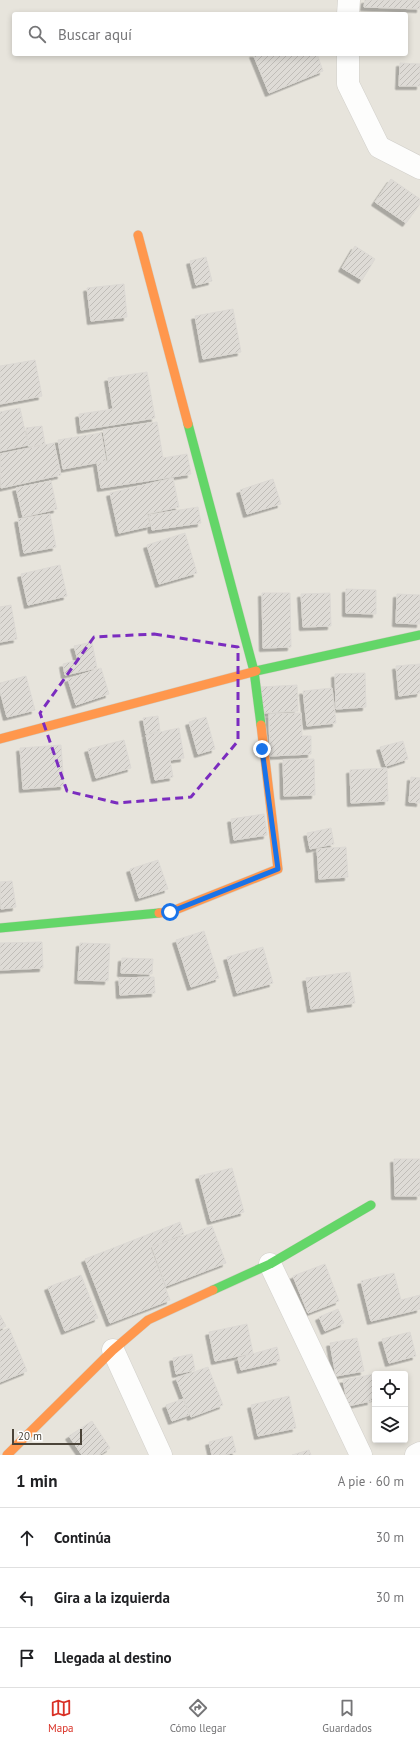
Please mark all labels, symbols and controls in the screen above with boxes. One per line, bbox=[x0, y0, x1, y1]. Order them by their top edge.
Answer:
search box bbox=[12, 12, 408, 56]
icon: search bbox=[26, 23, 48, 45]
text: Buscar aquí bbox=[58, 25, 132, 44]
route end bbox=[253, 740, 271, 758]
route start bbox=[161, 903, 179, 921]
map controls bbox=[372, 1371, 408, 1443]
button: locate bbox=[372, 1371, 408, 1407]
button: layers bbox=[372, 1407, 408, 1443]
scale bar bbox=[12, 1427, 82, 1446]
text: 20 m bbox=[18, 1429, 42, 1443]
text: 1 min bbox=[16, 1470, 57, 1492]
text: A pie · 60 m bbox=[338, 1473, 404, 1490]
icon: ahead bbox=[16, 1527, 38, 1549]
text: Continúa bbox=[54, 1528, 111, 1547]
text: 30 m bbox=[376, 1529, 404, 1546]
icon: left bbox=[16, 1587, 38, 1609]
text: Gira a la izquierda bbox=[54, 1588, 170, 1607]
text: 30 m bbox=[376, 1589, 404, 1606]
icon: arrive bbox=[16, 1647, 38, 1669]
text: Llegada al destino bbox=[54, 1648, 172, 1667]
tab: Mapa bbox=[48, 1697, 74, 1735]
tab: Cómo llegar bbox=[170, 1697, 226, 1735]
tab: Guardados bbox=[322, 1697, 372, 1735]

